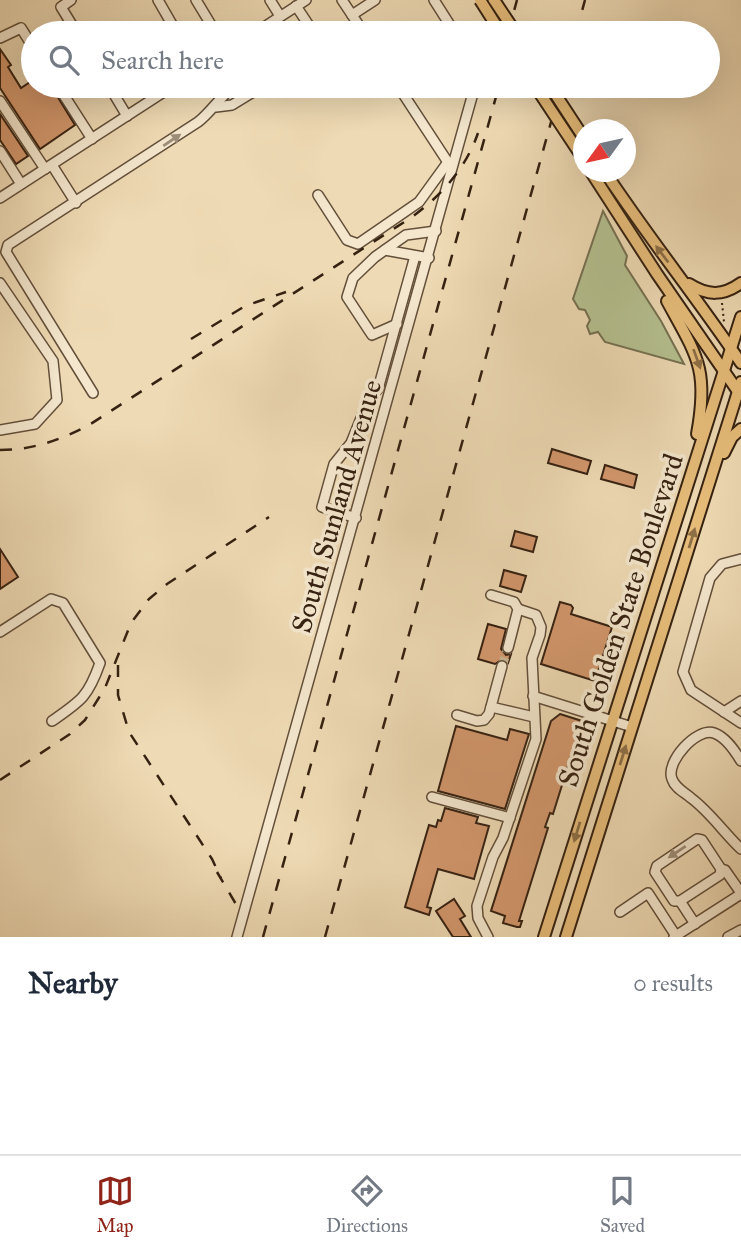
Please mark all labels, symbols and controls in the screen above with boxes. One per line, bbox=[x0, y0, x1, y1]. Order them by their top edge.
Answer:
search box bbox=[21, 21, 720, 98]
icon: search bbox=[45, 41, 83, 79]
text: Search here bbox=[101, 44, 224, 76]
north arrow bbox=[573, 119, 636, 182]
one-way arrow bbox=[162, 134, 182, 147]
one-way arrow bbox=[655, 245, 669, 263]
one-way arrow bbox=[692, 349, 703, 370]
street label: South Sunland Avenue bbox=[284, 376, 389, 637]
street label: South Golden State Boulevard bbox=[550, 449, 691, 791]
one-way arrow bbox=[687, 527, 697, 548]
one-way arrow bbox=[619, 744, 629, 765]
one-way arrow bbox=[571, 822, 581, 843]
one-way arrow bbox=[668, 845, 687, 858]
text: Nearby bbox=[28, 965, 118, 1001]
text: 0 results bbox=[633, 969, 713, 997]
tab: Map bbox=[96, 1172, 134, 1237]
tab: Directions bbox=[326, 1172, 408, 1237]
tab: Saved bbox=[600, 1172, 645, 1237]

